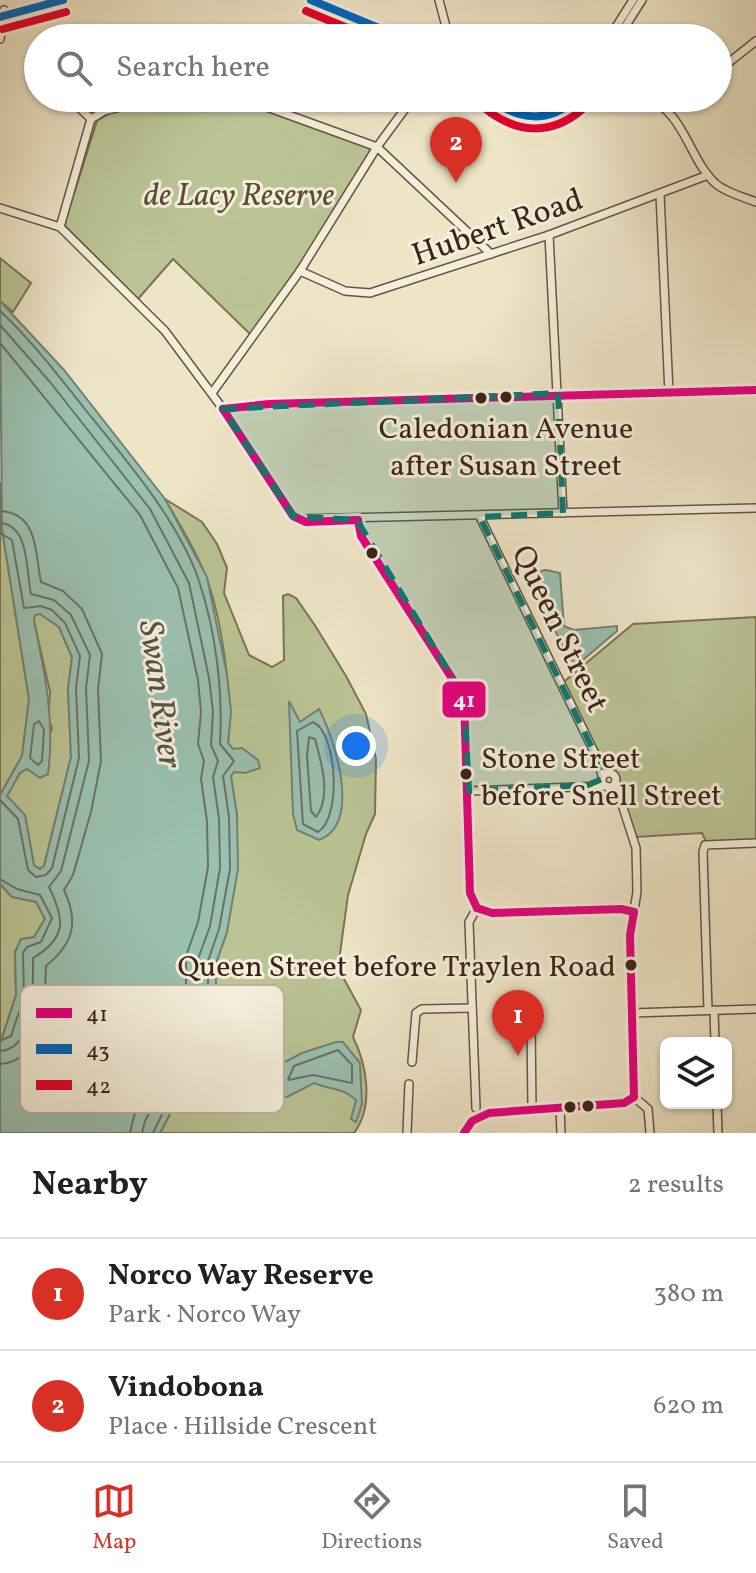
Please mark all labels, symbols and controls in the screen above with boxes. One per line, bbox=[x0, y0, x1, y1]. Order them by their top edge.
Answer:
search box bbox=[24, 24, 732, 112]
icon: search bbox=[52, 46, 96, 90]
text: Search here bbox=[116, 47, 270, 89]
pin: 2 bbox=[430, 117, 482, 183]
park label: de Lacy Reserve bbox=[144, 175, 334, 219]
street label: Hubert Road bbox=[407, 179, 589, 279]
marker: Caledonian Avenue after Susan Street bbox=[498, 389, 514, 405]
unlabelled marker bbox=[473, 390, 489, 406]
place label: Caledonian Avenue after Susan Street bbox=[379, 409, 633, 488]
street label: Queen Street bbox=[499, 538, 618, 720]
unlabelled marker bbox=[364, 545, 380, 561]
water label: Swan River bbox=[125, 617, 192, 772]
line badge: 41 bbox=[441, 680, 487, 719]
text: 41 bbox=[453, 686, 475, 717]
your location bbox=[336, 726, 376, 766]
place label: Stone Street before Snell Street bbox=[481, 739, 722, 818]
marker: Stone Street before Snell Street bbox=[458, 766, 474, 782]
place label: Queen Street before Traylen Road bbox=[177, 947, 616, 989]
marker: Queen Street before Traylen Road bbox=[623, 957, 639, 973]
legend bbox=[20, 985, 284, 1113]
pin: 1 bbox=[492, 990, 544, 1056]
text: 41 bbox=[86, 1000, 108, 1031]
text: 43 bbox=[86, 1036, 110, 1067]
map controls bbox=[660, 1037, 732, 1109]
button: layers bbox=[660, 1037, 732, 1109]
text: 42 bbox=[86, 1072, 111, 1103]
unlabelled marker bbox=[580, 1098, 596, 1114]
unlabelled marker bbox=[562, 1099, 578, 1115]
text: Nearby bbox=[32, 1162, 148, 1209]
text: 2 results bbox=[628, 1167, 724, 1203]
text: Norco Way Reserve bbox=[108, 1255, 374, 1297]
text: 1 bbox=[53, 1276, 63, 1312]
text: 380 m bbox=[654, 1276, 724, 1312]
text: Park · Norco Way bbox=[108, 1297, 301, 1333]
text: Vindobona bbox=[108, 1367, 264, 1409]
text: 2 bbox=[51, 1388, 65, 1424]
text: 620 m bbox=[653, 1388, 724, 1424]
text: Place · Hillside Crescent bbox=[108, 1409, 377, 1445]
tab: Map bbox=[92, 1479, 136, 1558]
tab: Directions bbox=[321, 1479, 422, 1558]
tab: Saved bbox=[607, 1479, 664, 1558]

